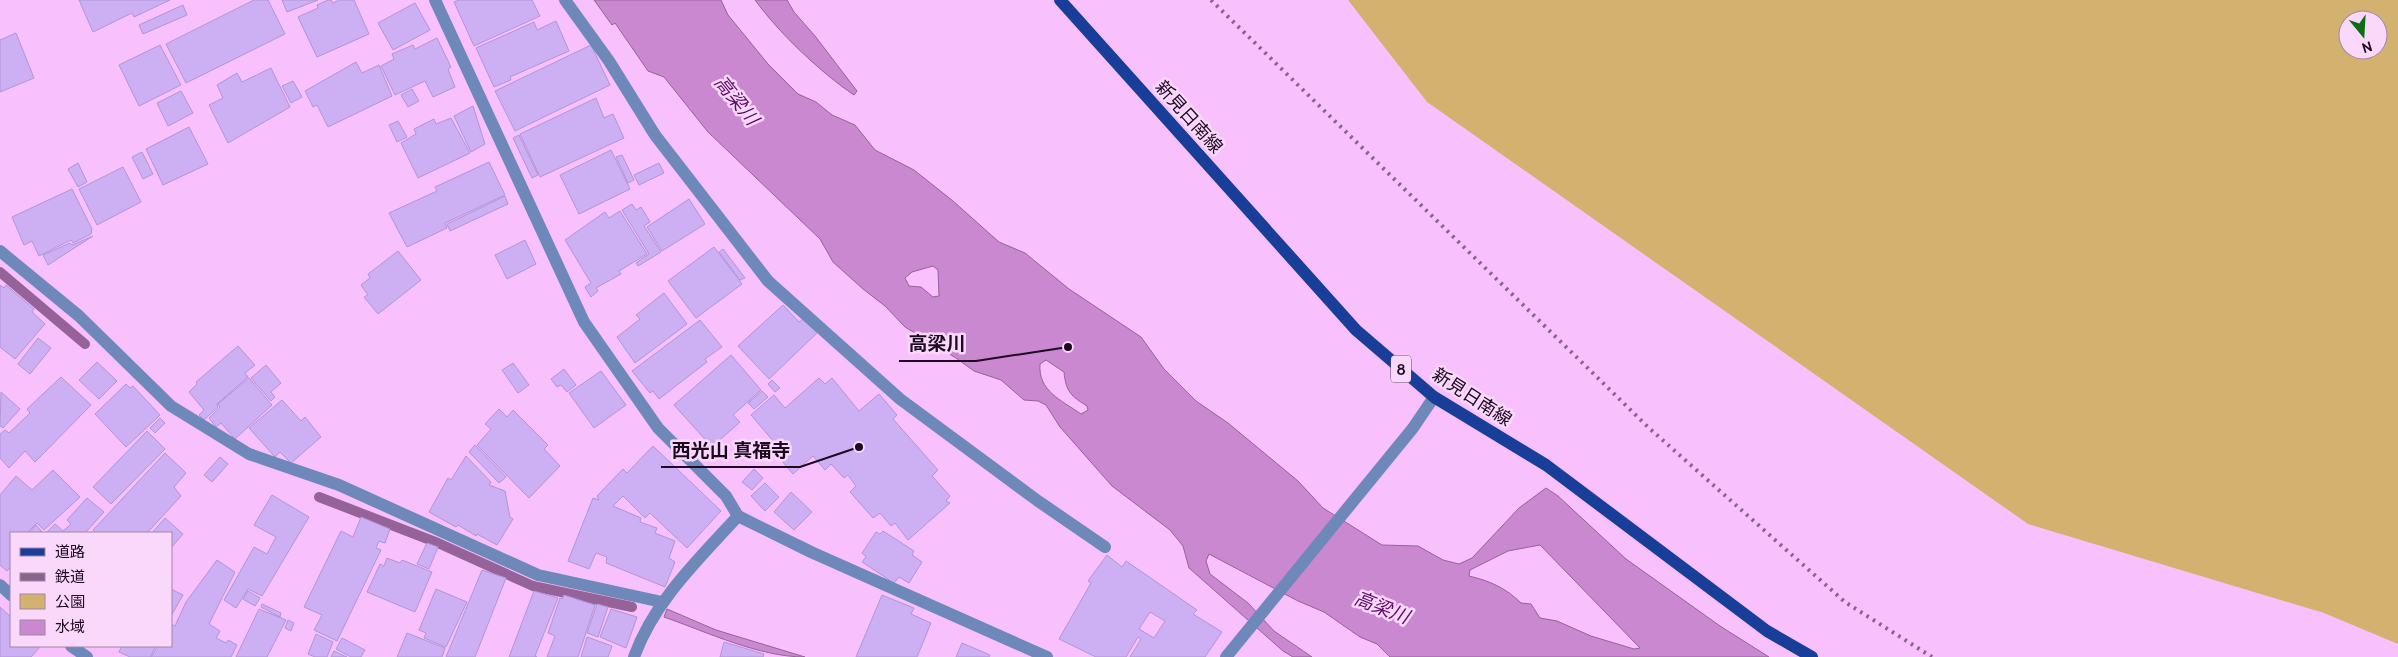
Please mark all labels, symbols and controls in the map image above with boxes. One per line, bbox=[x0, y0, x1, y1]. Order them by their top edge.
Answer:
north arrow bbox=[2338, 10, 2388, 60]
text: N bbox=[2360, 37, 2375, 57]
water label: 高梁川 bbox=[710, 71, 765, 131]
street label: 新見日南線 bbox=[1151, 76, 1227, 158]
callout: 高梁川 bbox=[899, 327, 976, 361]
text: 高梁川 bbox=[908, 332, 966, 355]
road number: 8 bbox=[1391, 356, 1411, 382]
street label: 新見日南線 bbox=[1428, 363, 1516, 431]
callout: 西光山 真福寺 bbox=[661, 433, 800, 467]
text: 西光山 真福寺 bbox=[672, 439, 790, 462]
legend bbox=[10, 532, 172, 647]
text: 道路 bbox=[55, 543, 85, 561]
text: 鉄道 bbox=[55, 568, 85, 586]
water label: 高梁川 bbox=[1351, 587, 1414, 629]
text: 公園 bbox=[55, 593, 85, 611]
text: 水域 bbox=[55, 618, 85, 636]

